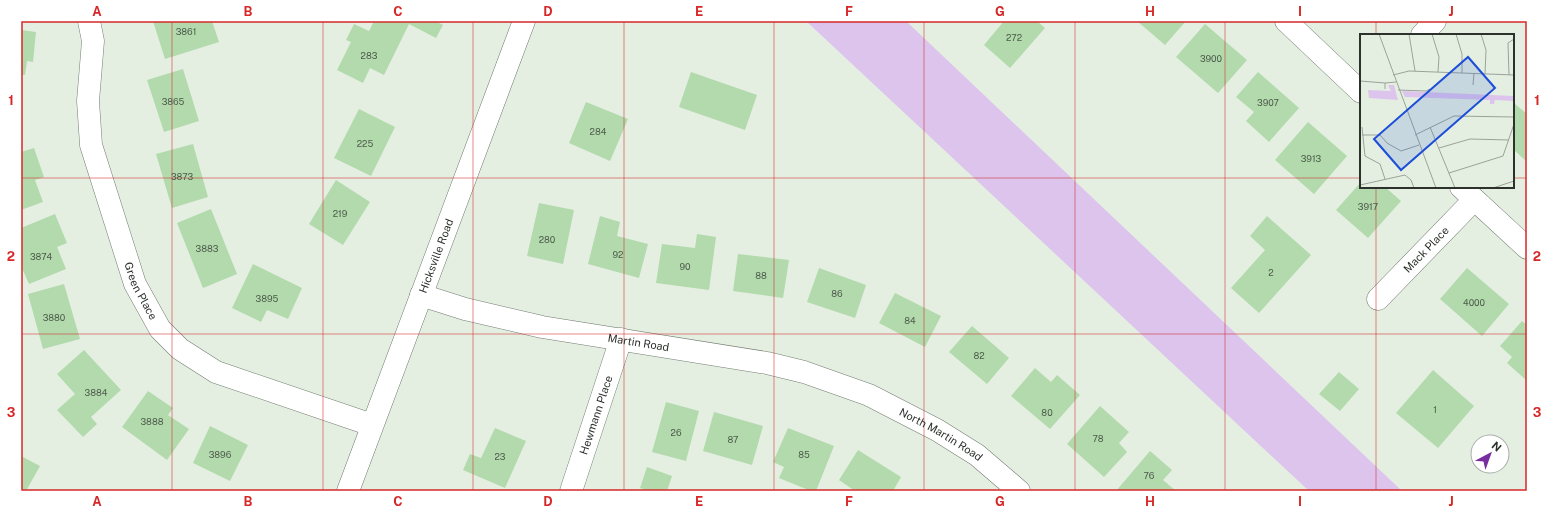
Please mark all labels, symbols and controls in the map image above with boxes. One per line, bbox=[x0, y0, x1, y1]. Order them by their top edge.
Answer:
text: A bbox=[92, 4, 102, 19]
text: B bbox=[244, 4, 253, 19]
text: C bbox=[393, 4, 403, 19]
text: D bbox=[543, 4, 553, 19]
text: E bbox=[695, 4, 703, 19]
text: F bbox=[845, 4, 853, 19]
text: G bbox=[995, 4, 1005, 19]
text: H bbox=[1145, 4, 1155, 19]
text: I bbox=[1298, 4, 1302, 19]
text: J bbox=[1448, 4, 1454, 19]
house number: 3861 bbox=[176, 26, 196, 37]
house number: 272 bbox=[1006, 32, 1022, 43]
inset map bbox=[1360, 34, 1514, 188]
house number: 283 bbox=[361, 50, 378, 61]
house number: 3900 bbox=[1200, 53, 1223, 64]
text: 1 bbox=[8, 93, 14, 108]
text: 1 bbox=[1534, 93, 1540, 108]
house number: 3865 bbox=[162, 96, 185, 107]
house number: 3907 bbox=[1257, 97, 1279, 108]
house number: 284 bbox=[590, 126, 607, 137]
house number: 225 bbox=[357, 138, 373, 149]
house number: 3913 bbox=[1301, 153, 1322, 164]
house number: 3873 bbox=[171, 171, 193, 182]
house number: 3917 bbox=[1358, 201, 1378, 212]
house number: 219 bbox=[333, 208, 348, 219]
street label: Hicksville Road bbox=[417, 217, 455, 295]
street label: Mack Place bbox=[1401, 224, 1451, 275]
house number: 280 bbox=[539, 234, 556, 245]
house number: 3883 bbox=[196, 243, 219, 254]
text: 2 bbox=[7, 249, 15, 264]
house number: 92 bbox=[613, 249, 623, 260]
text: 2 bbox=[1533, 249, 1541, 264]
house number: 3874 bbox=[30, 251, 52, 262]
street label: Green Place bbox=[122, 261, 160, 322]
house number: 90 bbox=[679, 261, 691, 272]
house number: 2 bbox=[1268, 267, 1274, 278]
house number: 88 bbox=[755, 270, 767, 281]
house number: 86 bbox=[831, 288, 843, 299]
house number: 3895 bbox=[256, 293, 279, 304]
house number: 4000 bbox=[1463, 297, 1486, 308]
house number: 3880 bbox=[43, 312, 66, 323]
house number: 84 bbox=[904, 315, 916, 326]
street label: Martin Road bbox=[607, 332, 670, 353]
house number: 82 bbox=[973, 350, 985, 361]
street label: Hewmann Place bbox=[577, 374, 615, 456]
house number: 3884 bbox=[85, 387, 108, 398]
house number: 1 bbox=[1433, 404, 1437, 415]
text: 3 bbox=[7, 405, 16, 420]
text: 3 bbox=[1533, 405, 1542, 420]
street label: North Martin Road bbox=[897, 406, 985, 463]
house number: 80 bbox=[1041, 407, 1053, 418]
house number: 3888 bbox=[141, 416, 164, 427]
house number: 26 bbox=[671, 427, 682, 438]
house number: 78 bbox=[1092, 433, 1104, 444]
house number: 87 bbox=[727, 434, 739, 445]
north arrow bbox=[1470, 434, 1510, 474]
text: N bbox=[1489, 439, 1504, 454]
house number: 3896 bbox=[209, 449, 232, 460]
house number: 85 bbox=[798, 449, 810, 460]
house number: 23 bbox=[494, 451, 506, 462]
house number: 76 bbox=[1144, 470, 1155, 481]
text: A bbox=[92, 494, 102, 509]
text: B bbox=[244, 494, 253, 509]
text: C bbox=[393, 494, 403, 509]
text: D bbox=[543, 494, 553, 509]
text: E bbox=[695, 494, 703, 509]
text: F bbox=[845, 494, 853, 509]
text: G bbox=[995, 494, 1005, 509]
text: H bbox=[1145, 494, 1155, 509]
text: I bbox=[1298, 494, 1302, 509]
text: J bbox=[1448, 494, 1454, 509]

